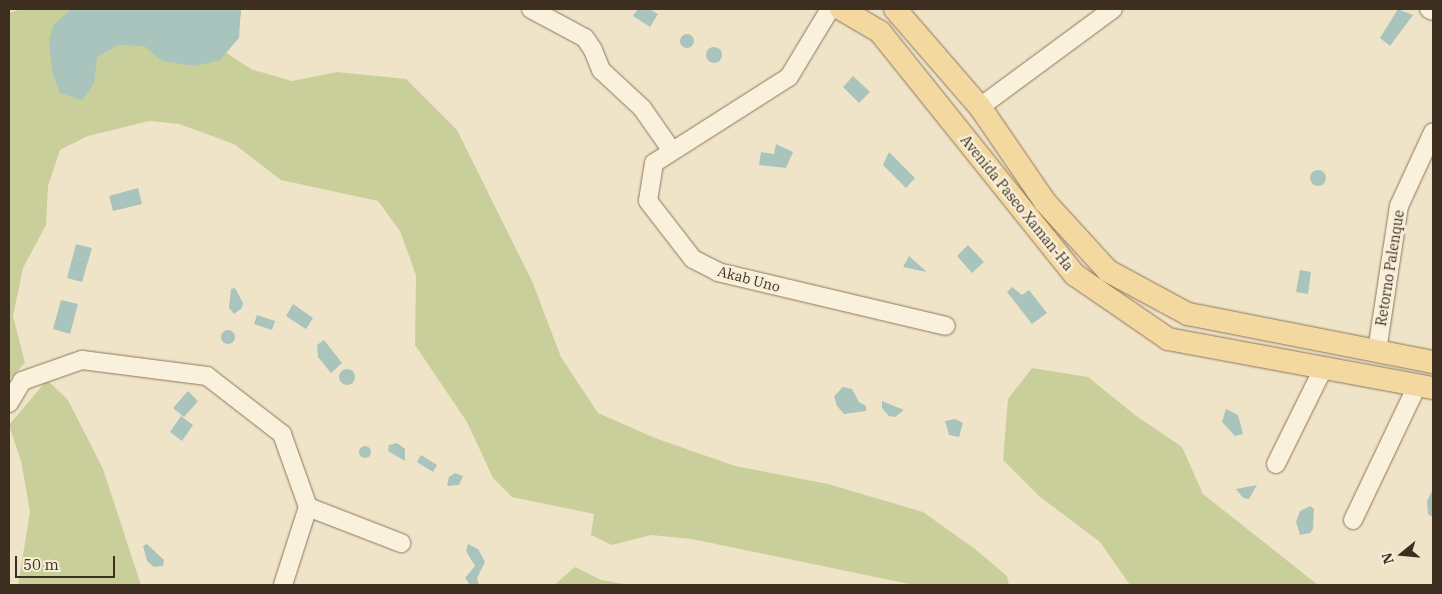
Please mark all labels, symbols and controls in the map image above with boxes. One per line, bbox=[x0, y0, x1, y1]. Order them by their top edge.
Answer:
street label: Avenida Paseo Xaman-Ha bbox=[957, 132, 1077, 274]
street label: Retorno Palenque bbox=[1373, 209, 1407, 327]
street label: Akab Uno bbox=[716, 263, 782, 295]
north arrow bbox=[1377, 529, 1427, 579]
scale bar bbox=[18, 546, 118, 578]
text: N bbox=[1377, 550, 1398, 566]
text: 50 m bbox=[23, 555, 59, 574]

